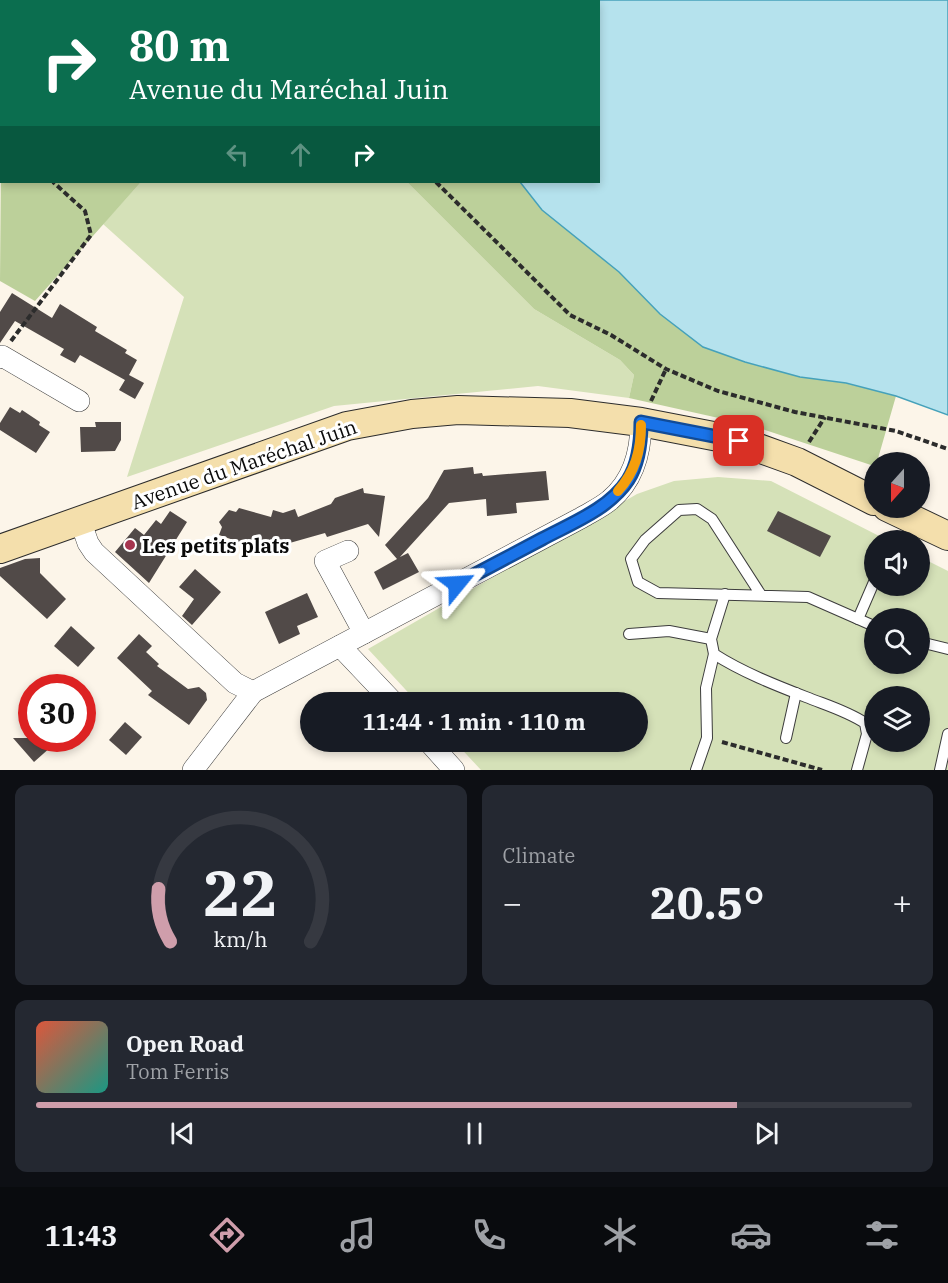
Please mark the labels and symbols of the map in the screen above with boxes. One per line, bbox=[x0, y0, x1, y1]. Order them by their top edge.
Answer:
street label: Avenue du Maréchal Juin bbox=[128, 413, 361, 515]
pin bbox=[713, 415, 764, 466]
north arrow bbox=[864, 452, 930, 518]
place label: Les petits plats bbox=[142, 532, 289, 559]
marker: Les petits plats bbox=[123, 538, 137, 552]
position arrow bbox=[425, 552, 489, 616]
speed limit sign: 30 bbox=[18, 674, 96, 752]

